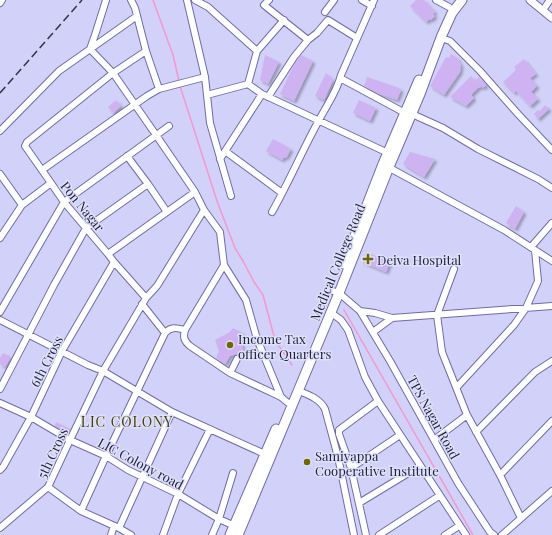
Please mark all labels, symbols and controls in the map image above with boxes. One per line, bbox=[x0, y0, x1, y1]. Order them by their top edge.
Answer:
street label: Pon Nagar bbox=[58, 177, 109, 235]
street label: Medical College Road bbox=[306, 201, 368, 323]
place label: Deiva Hospital bbox=[377, 251, 462, 268]
marker: Deiva Hospital bbox=[362, 253, 374, 265]
place label: Income Tax officer Quarters bbox=[238, 330, 331, 362]
street label: 6th Cross bbox=[26, 332, 66, 390]
marker: Income Tax officer Quarters bbox=[225, 340, 235, 350]
street label: TPS Nagar Road bbox=[404, 372, 464, 462]
district label: LIC COLONY bbox=[81, 412, 173, 431]
street label: 5th Cross bbox=[33, 425, 71, 481]
street label: LIC Colony road bbox=[95, 433, 187, 493]
place label: Samiyappa Cooperative Institute bbox=[315, 447, 439, 479]
marker: Samiyappa Cooperative Institute bbox=[302, 457, 312, 467]

